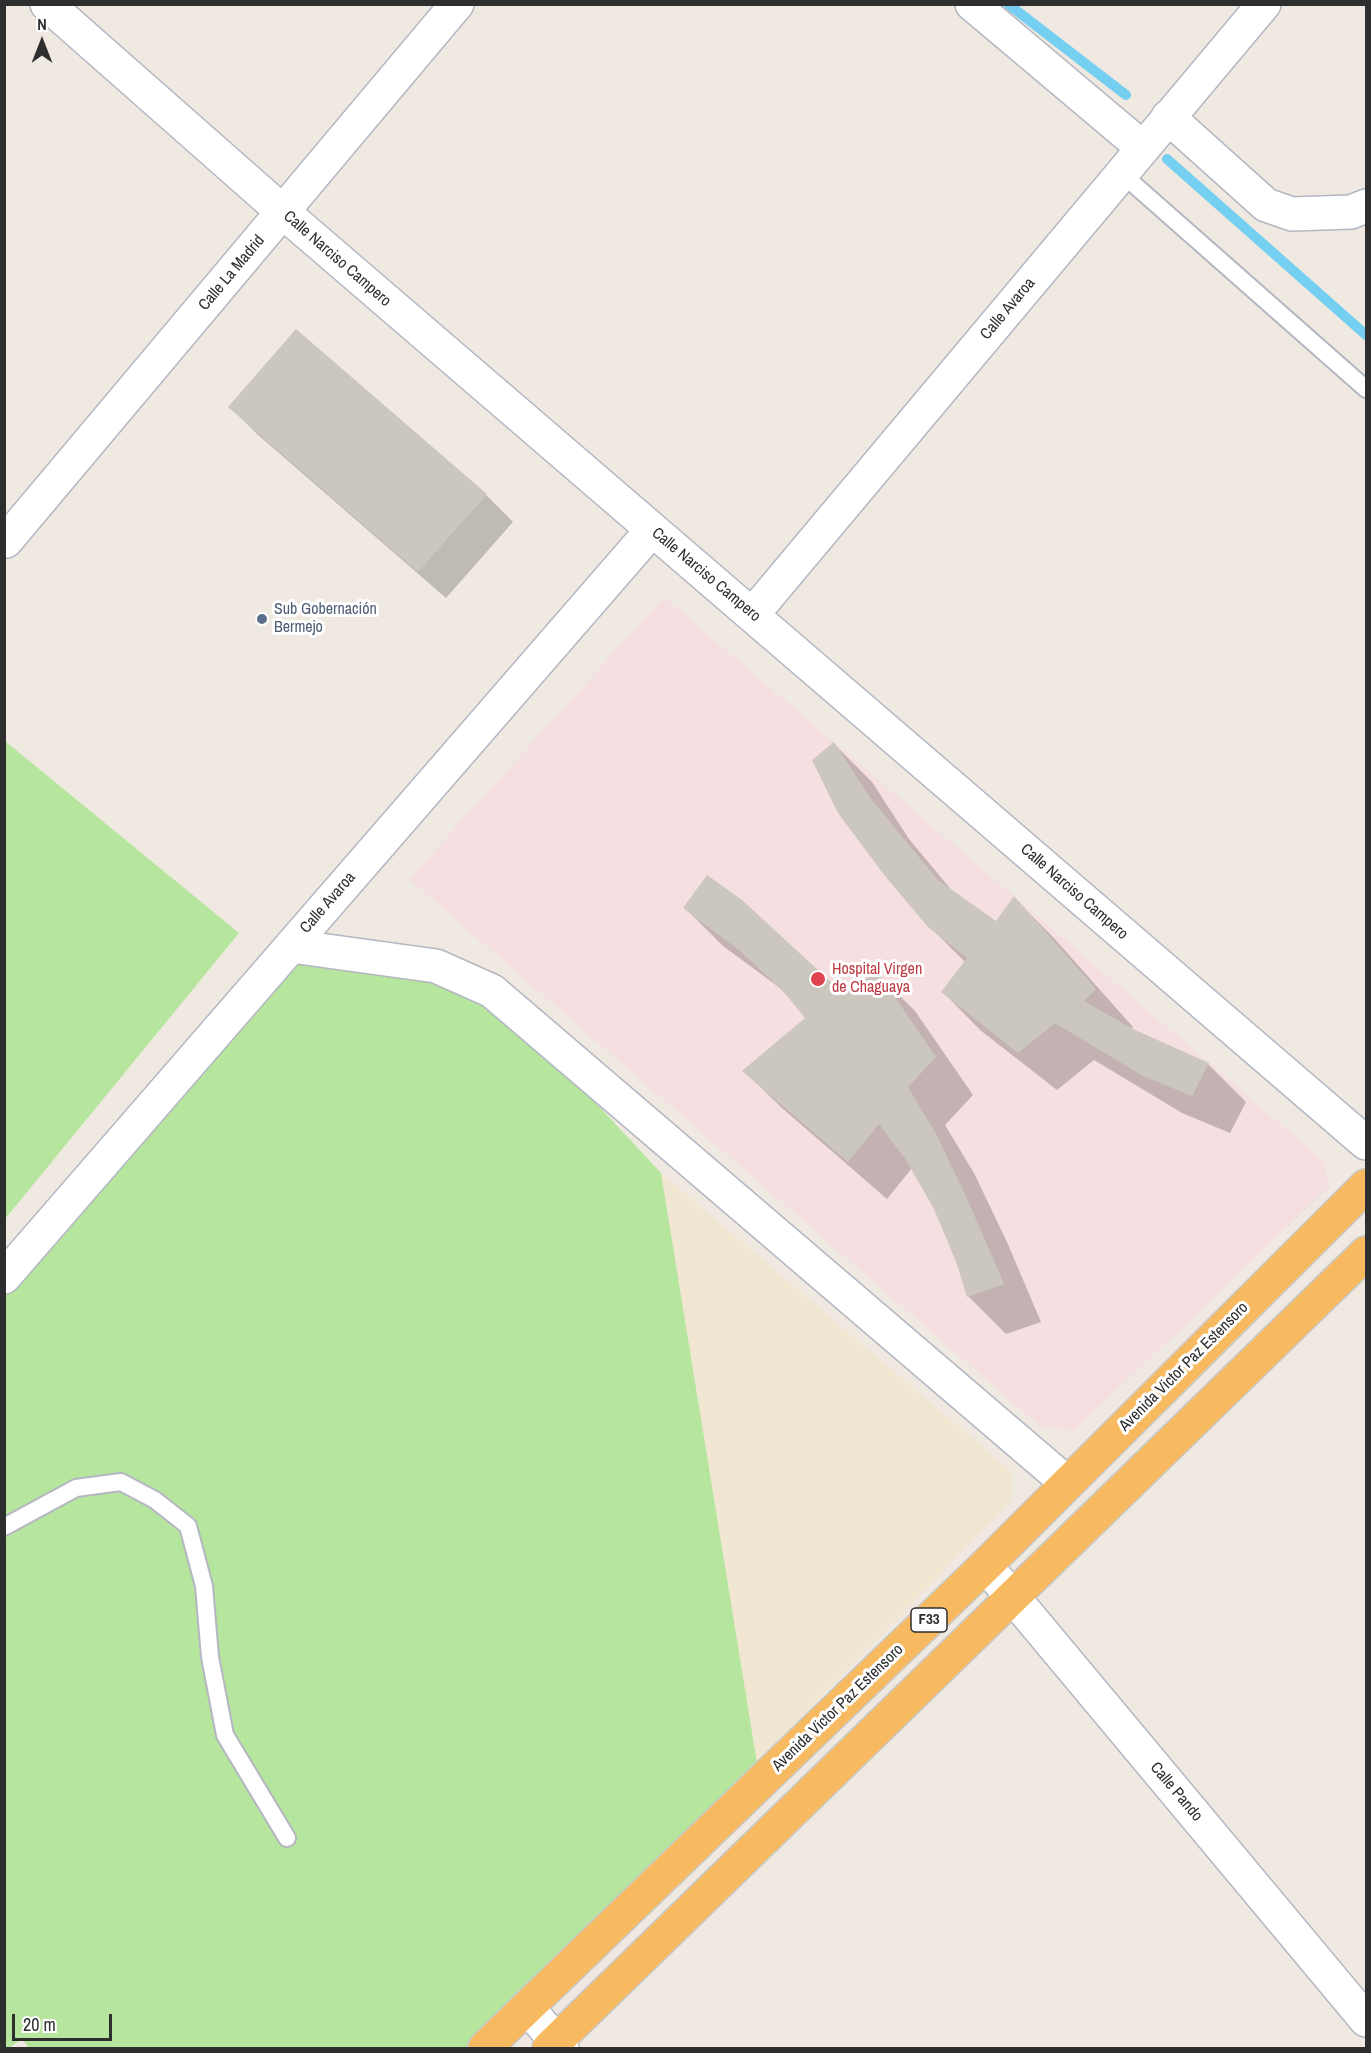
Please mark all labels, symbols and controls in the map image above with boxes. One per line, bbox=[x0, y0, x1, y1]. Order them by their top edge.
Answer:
north arrow bbox=[12, 12, 72, 72]
text: N bbox=[37, 13, 47, 35]
street label: Calle Narciso Campero bbox=[279, 207, 395, 311]
street label: Calle La Madrid bbox=[195, 231, 269, 315]
street label: Calle Avaroa bbox=[977, 274, 1039, 344]
street label: Calle Narciso Campero bbox=[648, 524, 764, 626]
place label: Sub Gobernación Bermejo bbox=[274, 600, 377, 638]
marker: Sub Gobernación Bermejo bbox=[255, 612, 269, 626]
street label: Calle Narciso Campero bbox=[1016, 840, 1132, 944]
street label: Calle Avaroa bbox=[296, 868, 360, 938]
place label: Hospital Virgen de Chaguaya bbox=[832, 960, 922, 998]
marker: Hospital Virgen de Chaguaya bbox=[809, 970, 827, 988]
street label: Avenida Victor Paz Estensoro bbox=[1115, 1298, 1253, 1436]
road number: F33 bbox=[911, 1608, 947, 1632]
street label: Avenida Victor Paz Estensoro bbox=[769, 1640, 907, 1776]
street label: Calle Pando bbox=[1146, 1758, 1206, 1826]
scale bar bbox=[15, 2002, 116, 2040]
text: 20 m bbox=[23, 2012, 56, 2037]

